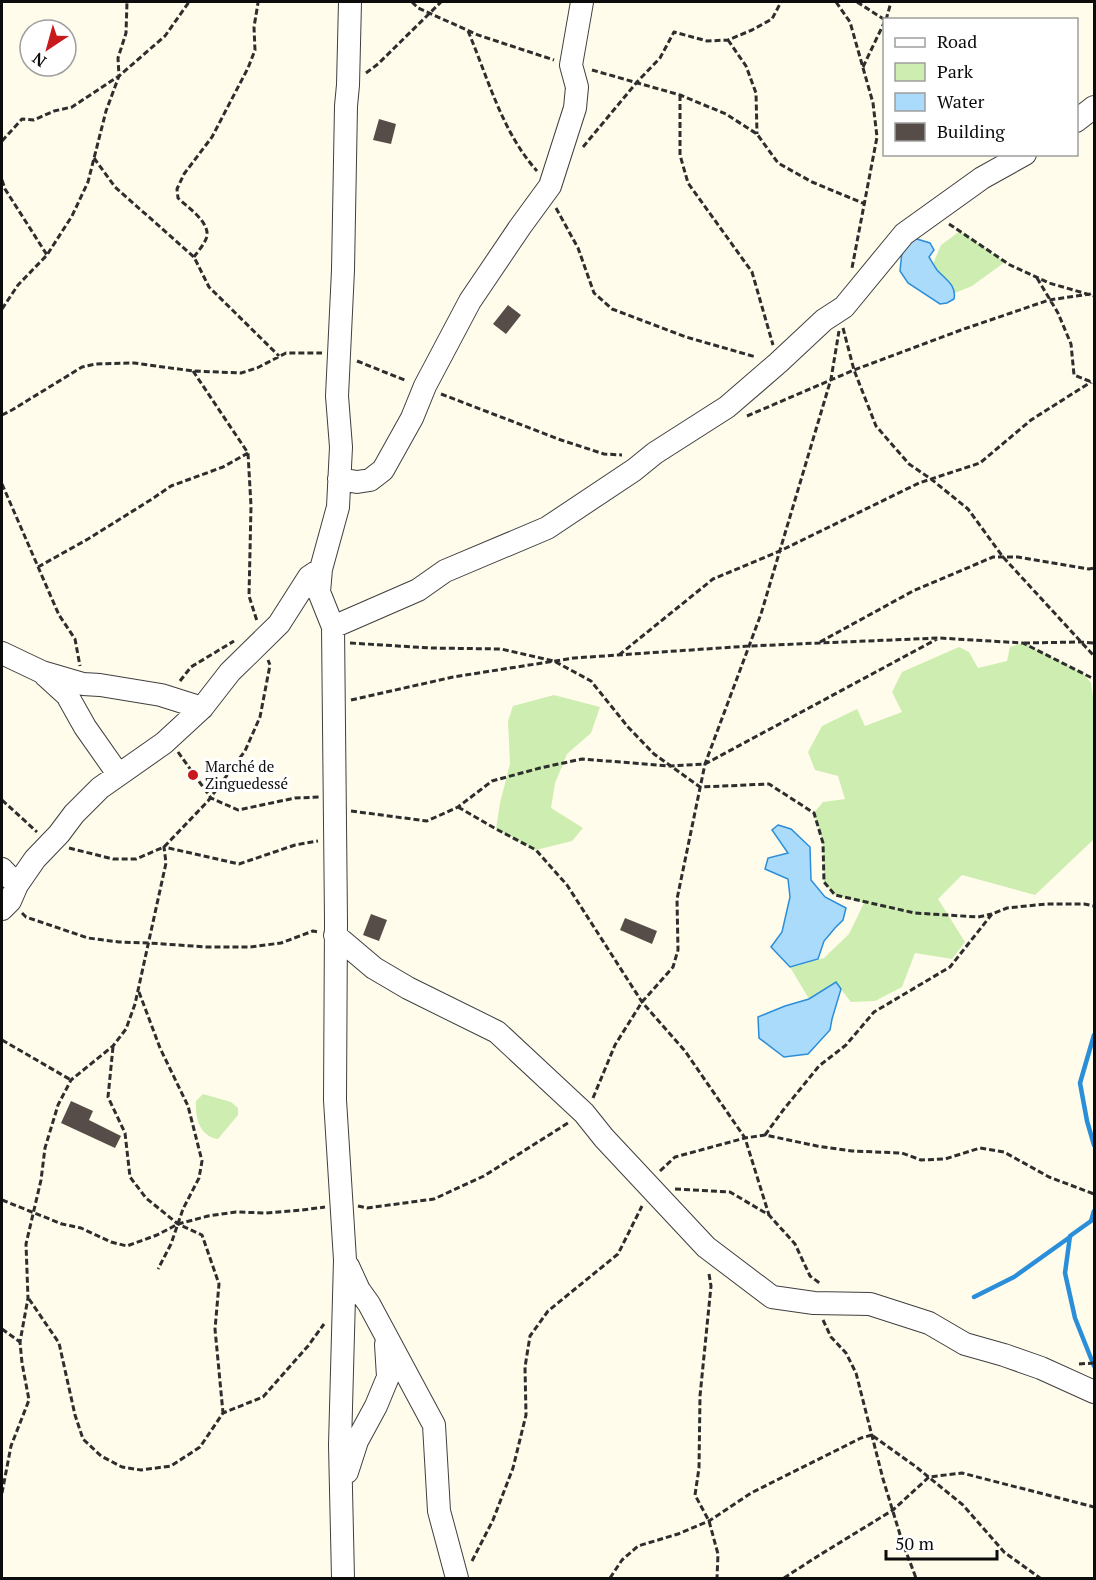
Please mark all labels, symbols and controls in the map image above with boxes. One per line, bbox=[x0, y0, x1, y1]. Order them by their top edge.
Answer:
north arrow bbox=[18, 18, 78, 78]
legend bbox=[883, 18, 1078, 156]
text: Road bbox=[937, 29, 977, 53]
text: N bbox=[28, 48, 51, 73]
text: Park bbox=[937, 59, 974, 83]
text: Water bbox=[937, 89, 984, 113]
text: Building bbox=[937, 119, 1005, 143]
place label: Marché de Zinguedessé bbox=[205, 756, 288, 793]
marker: Marché de Zinguedessé bbox=[186, 768, 200, 782]
scale bar bbox=[886, 1523, 997, 1561]
text: 50 m bbox=[895, 1531, 935, 1555]

